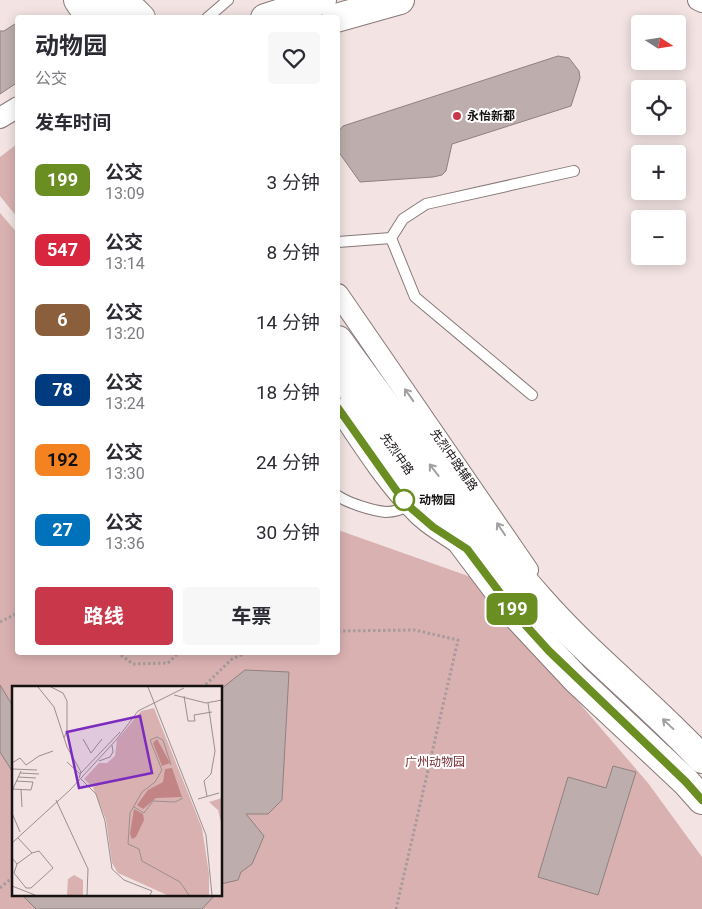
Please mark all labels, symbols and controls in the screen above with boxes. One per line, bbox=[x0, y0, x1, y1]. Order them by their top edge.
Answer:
north arrow bbox=[631, 15, 686, 70]
map controls bbox=[631, 15, 686, 265]
text: 动物园 bbox=[35, 32, 107, 60]
button: heart bbox=[268, 32, 320, 84]
text: 公交 bbox=[35, 69, 67, 88]
button: locate bbox=[631, 80, 686, 135]
place label: 永怡新都 bbox=[467, 109, 515, 123]
marker: 永怡新都 bbox=[451, 110, 463, 122]
text: 发车时间 bbox=[35, 111, 111, 134]
button: + bbox=[631, 145, 686, 200]
text: 公交 bbox=[105, 161, 143, 184]
text: 199 bbox=[47, 169, 78, 190]
text: 3 分钟 bbox=[267, 171, 320, 194]
text: 13:09 bbox=[105, 184, 145, 203]
button: − bbox=[631, 210, 686, 265]
text: 公交 bbox=[105, 231, 143, 254]
text: 547 bbox=[47, 239, 78, 260]
text: 8 分钟 bbox=[267, 241, 320, 264]
text: 13:14 bbox=[105, 254, 145, 273]
text: 公交 bbox=[105, 301, 143, 324]
text: 6 bbox=[57, 309, 68, 330]
text: 14 分钟 bbox=[256, 311, 320, 334]
text: 13:20 bbox=[105, 324, 145, 343]
text: 公交 bbox=[105, 371, 143, 394]
text: 78 bbox=[52, 379, 73, 400]
text: 18 分钟 bbox=[256, 381, 320, 404]
one-way arrow bbox=[404, 388, 414, 402]
text: 13:24 bbox=[105, 394, 145, 413]
street label: 先烈中路辅路 bbox=[428, 426, 480, 494]
street label: 先烈中路 bbox=[377, 430, 417, 478]
text: 公交 bbox=[105, 441, 143, 464]
text: 192 bbox=[47, 449, 78, 470]
text: 24 分钟 bbox=[256, 451, 320, 474]
one-way arrow bbox=[429, 463, 439, 477]
text: 13:30 bbox=[105, 464, 145, 483]
marker: 动物园 bbox=[393, 489, 415, 511]
place label: 动物园 bbox=[419, 493, 455, 507]
text: 公交 bbox=[105, 511, 143, 534]
text: 27 bbox=[52, 519, 73, 540]
text: 30 分钟 bbox=[256, 521, 320, 544]
one-way arrow bbox=[496, 522, 506, 536]
text: 13:36 bbox=[105, 534, 145, 553]
button: 路线 bbox=[35, 587, 173, 645]
button: 车票 bbox=[183, 587, 320, 645]
line badge: 199 bbox=[483, 593, 541, 625]
text: 199 bbox=[497, 598, 527, 619]
inset map bbox=[12, 686, 222, 896]
one-way arrow bbox=[661, 718, 674, 730]
park label: 广州动物园 bbox=[405, 755, 465, 769]

